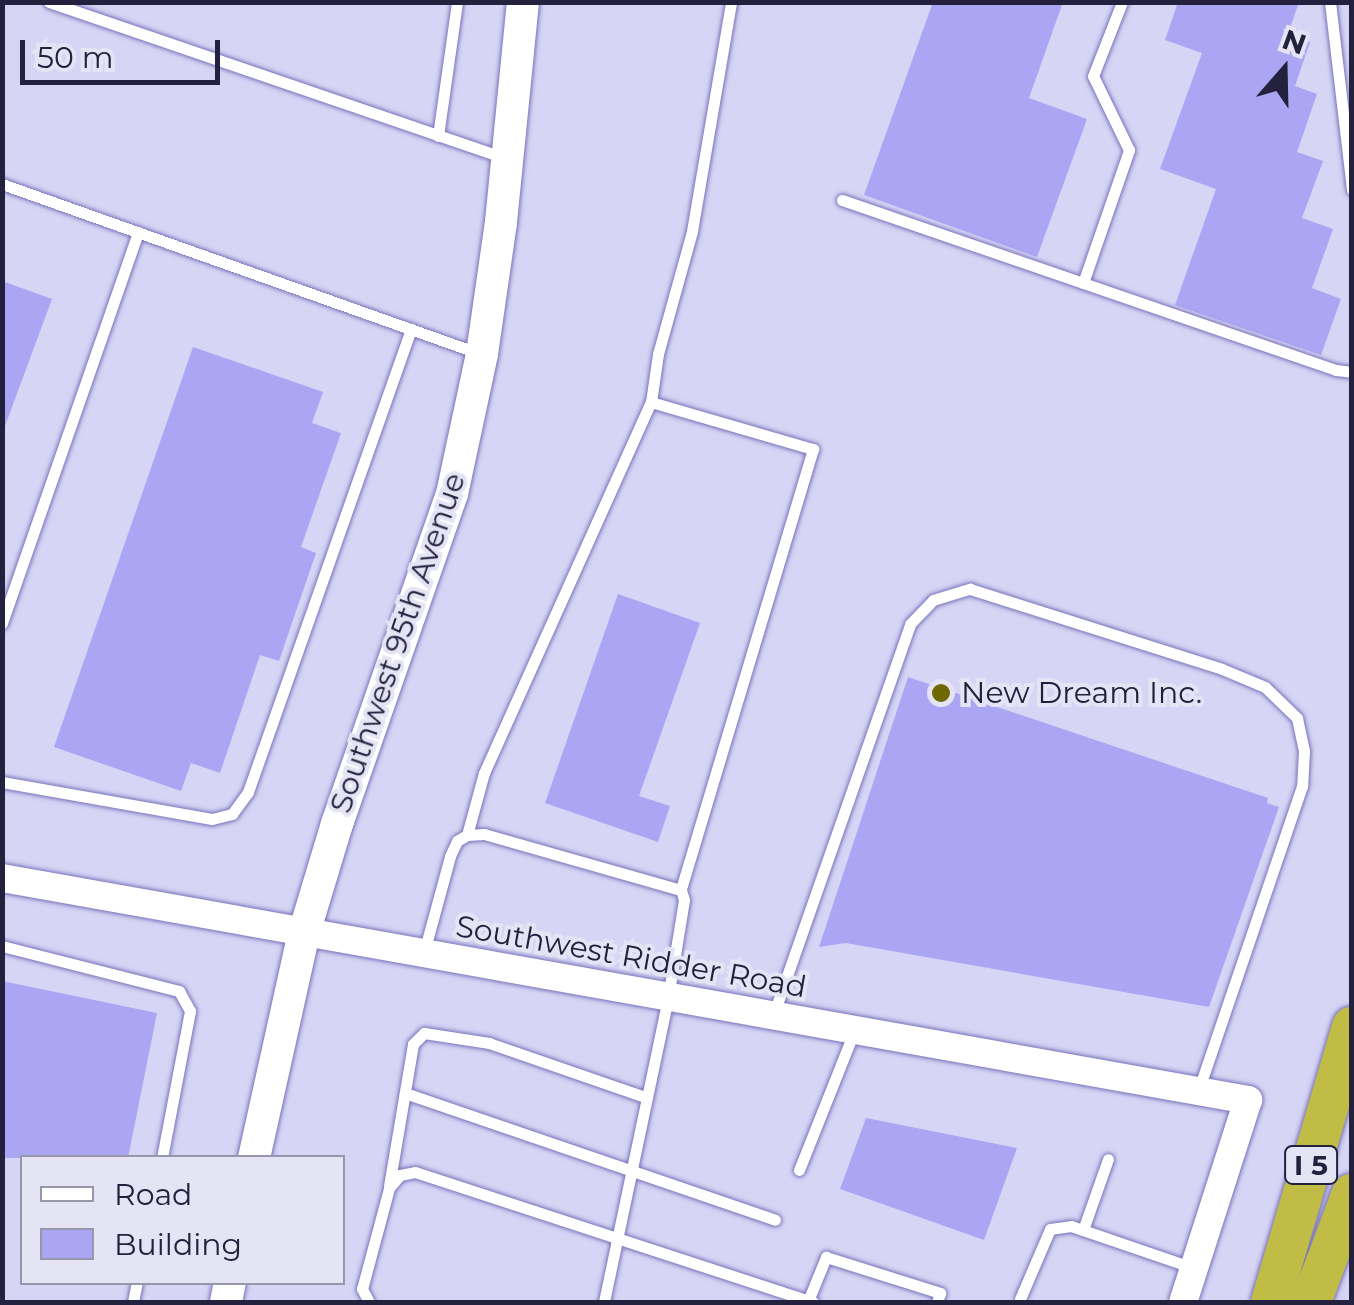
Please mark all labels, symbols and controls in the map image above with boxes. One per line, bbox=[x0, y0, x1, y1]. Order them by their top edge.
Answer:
scale bar bbox=[25, 20, 225, 82]
north arrow bbox=[1234, 20, 1334, 120]
text: N bbox=[1278, 22, 1311, 62]
text: 50 m bbox=[37, 39, 114, 76]
street label: Southwest 95th Avenue bbox=[323, 468, 473, 818]
place label: New Dream Inc. bbox=[961, 675, 1202, 711]
marker: New Dream Inc. bbox=[930, 682, 952, 704]
street label: Southwest Ridder Road bbox=[453, 908, 809, 1006]
road number: I 5 bbox=[1284, 1142, 1338, 1188]
legend bbox=[20, 1155, 345, 1285]
text: Road bbox=[114, 1176, 192, 1213]
text: Building bbox=[114, 1226, 242, 1263]

